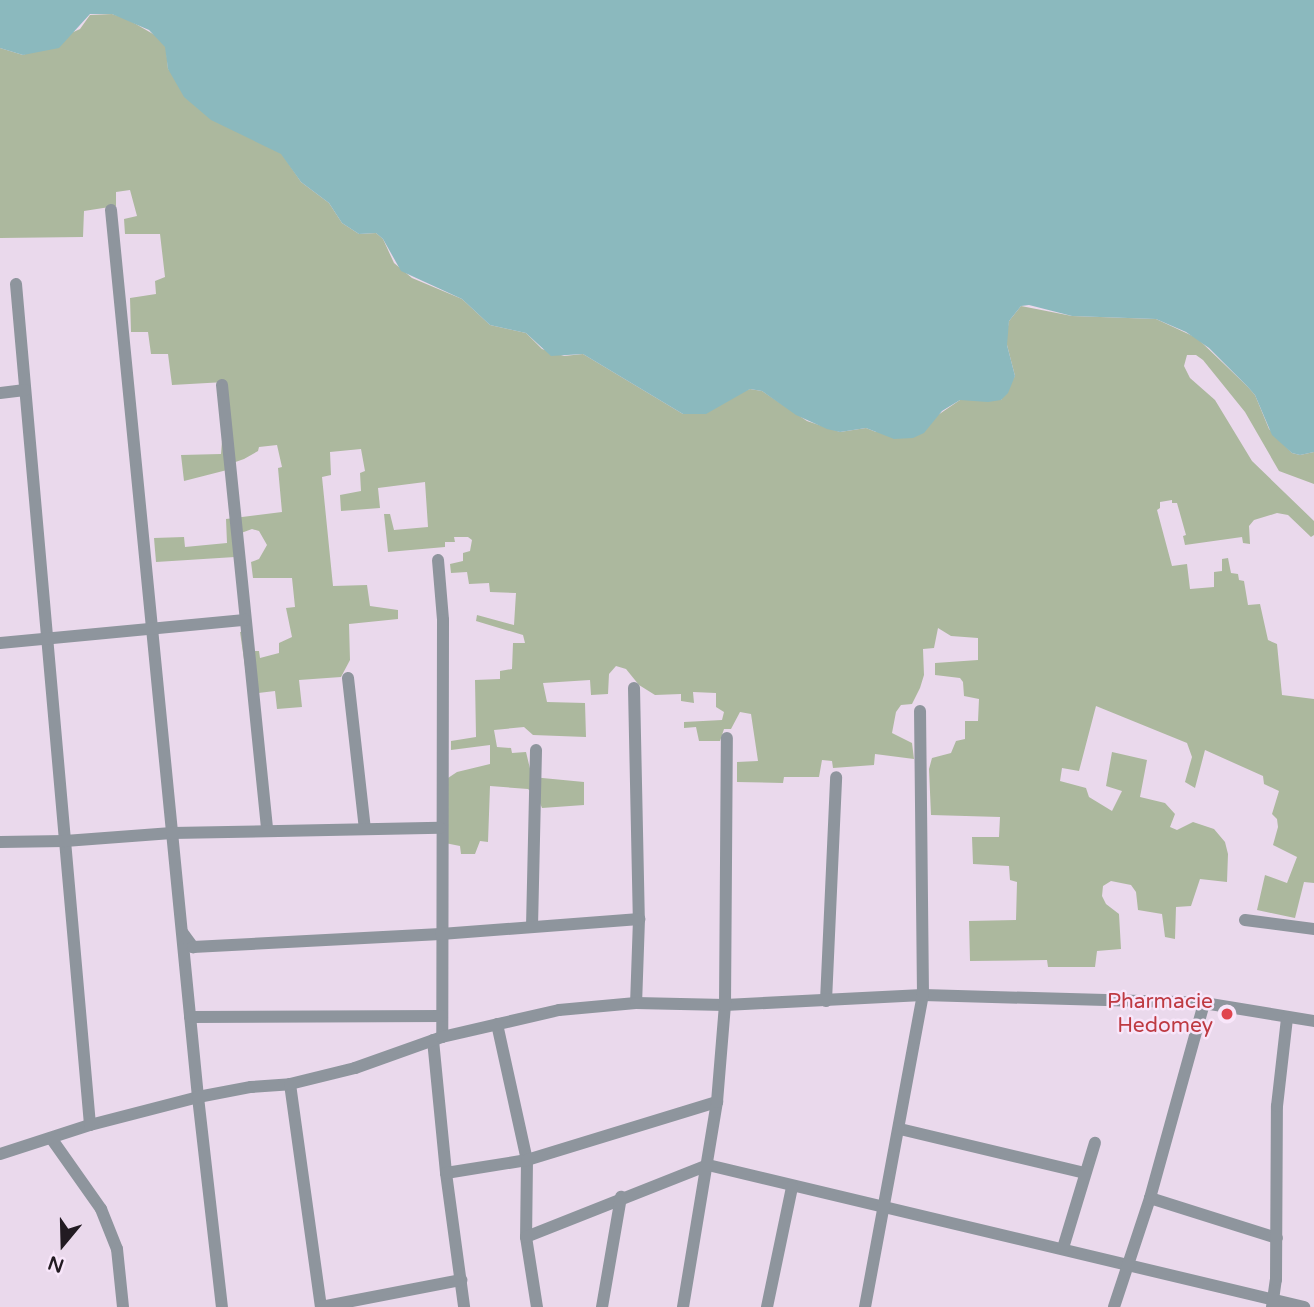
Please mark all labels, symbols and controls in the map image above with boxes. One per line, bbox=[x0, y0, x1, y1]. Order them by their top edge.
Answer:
place label: Pharmacie Hedomey bbox=[1107, 989, 1213, 1039]
marker: Pharmacie Hedomey bbox=[1219, 1006, 1235, 1022]
north arrow bbox=[28, 1209, 98, 1279]
text: N bbox=[45, 1251, 67, 1277]

